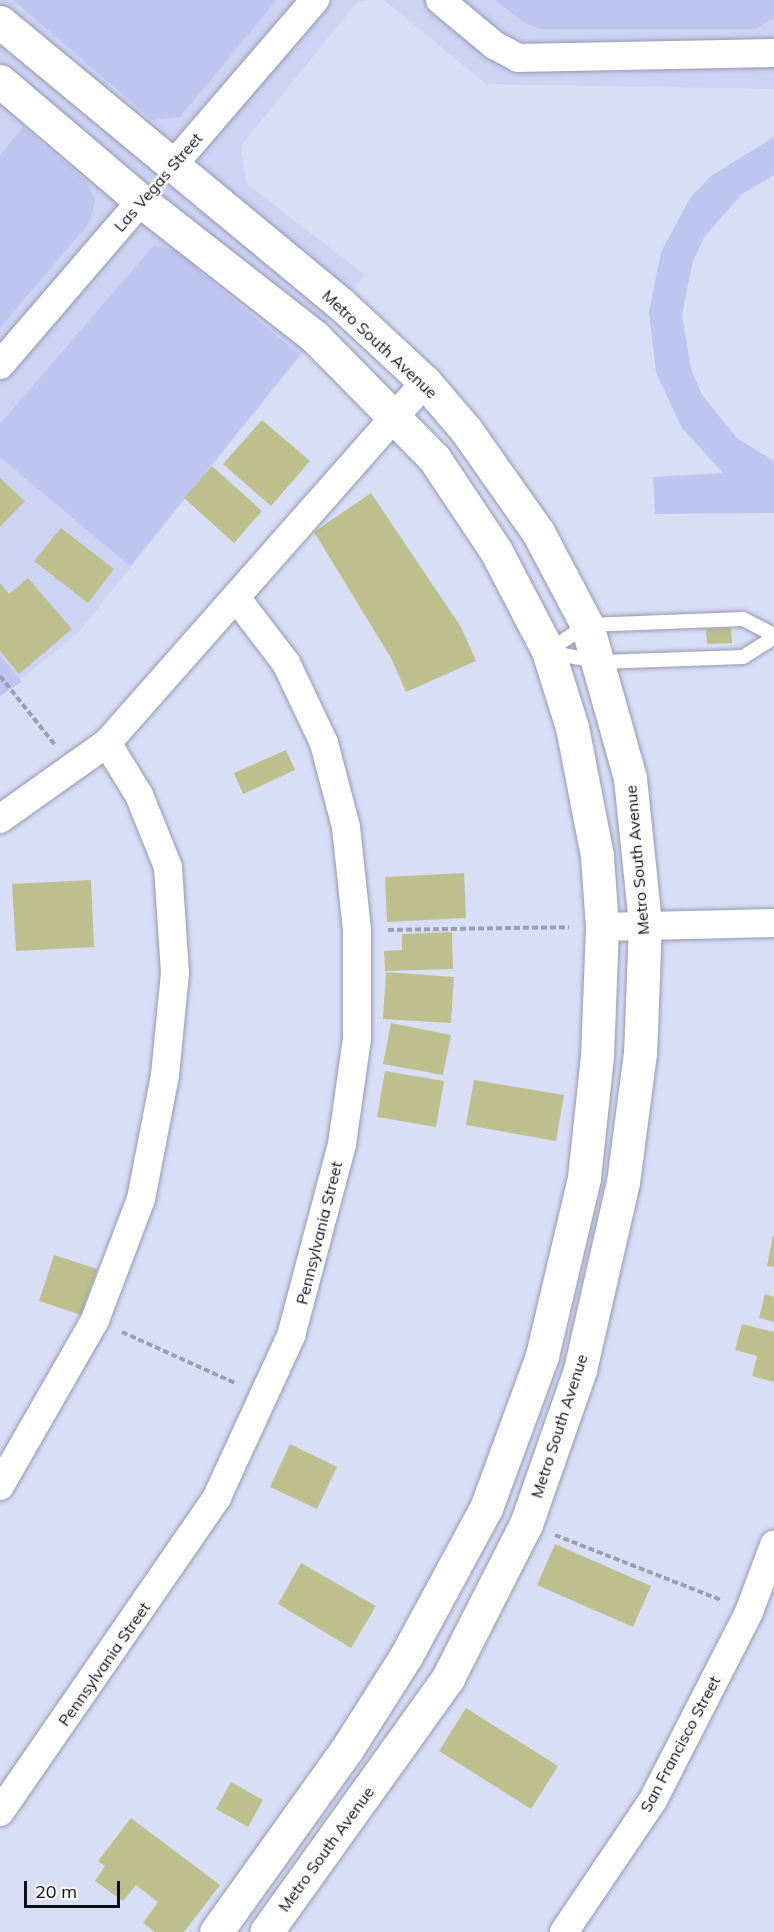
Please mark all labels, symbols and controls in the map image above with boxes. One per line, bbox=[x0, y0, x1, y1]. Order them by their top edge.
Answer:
street label: Las Vegas Street bbox=[110, 129, 206, 235]
street label: Metro South Avenue bbox=[319, 286, 441, 402]
street label: Metro South Avenue bbox=[621, 784, 653, 936]
street label: Pennsylvania Street bbox=[292, 1159, 346, 1307]
street label: Metro South Avenue bbox=[527, 1352, 591, 1500]
street label: Pennsylvania Street bbox=[54, 1598, 154, 1730]
street label: San Francisco Street bbox=[636, 1673, 724, 1815]
street label: Metro South Avenue bbox=[274, 1783, 378, 1915]
scale bar bbox=[27, 1869, 123, 1907]
text: 20 m bbox=[35, 1880, 77, 1903]

